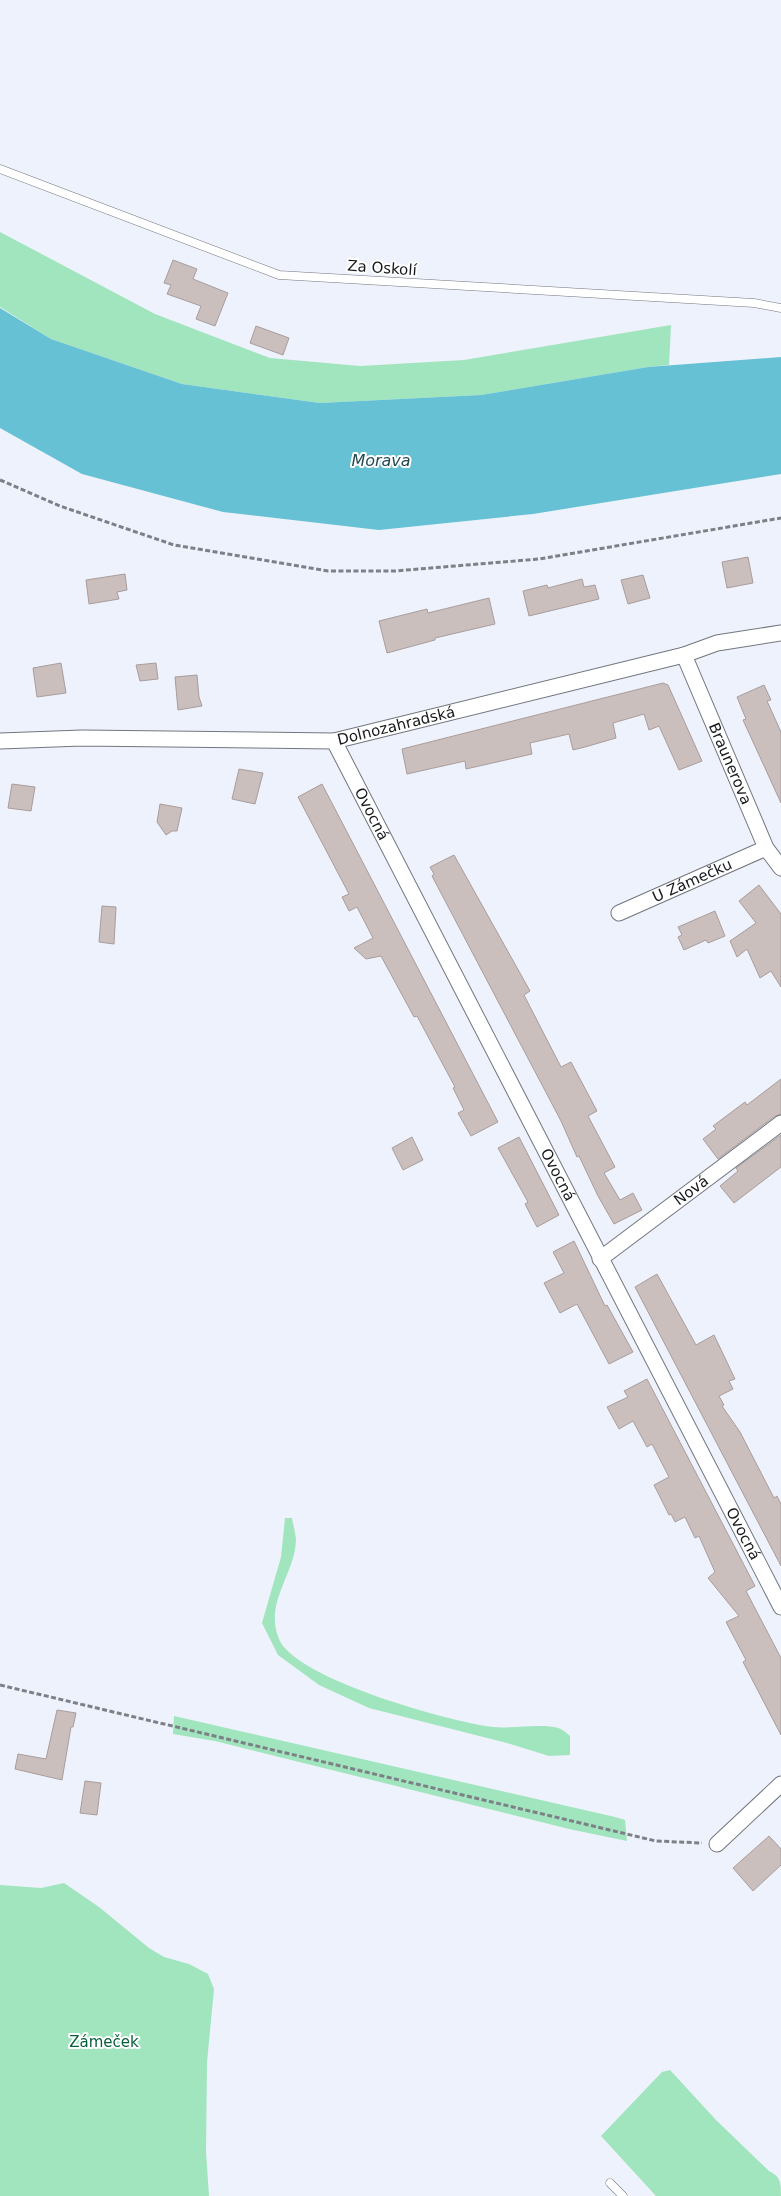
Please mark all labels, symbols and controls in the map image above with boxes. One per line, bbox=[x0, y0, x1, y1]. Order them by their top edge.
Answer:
street label: Za Oskolí bbox=[347, 257, 418, 279]
water label: Morava bbox=[351, 451, 411, 470]
street label: Dolnozahradská bbox=[335, 703, 457, 749]
street label: Braunerova bbox=[705, 720, 755, 807]
street label: Ovocná bbox=[351, 784, 393, 843]
street label: U Zámečku bbox=[650, 855, 735, 906]
street label: Ovocná bbox=[537, 1145, 579, 1204]
street label: Nová bbox=[670, 1172, 712, 1209]
street label: Ovocná bbox=[722, 1504, 764, 1563]
park label: Zámeček bbox=[69, 2033, 139, 2051]

